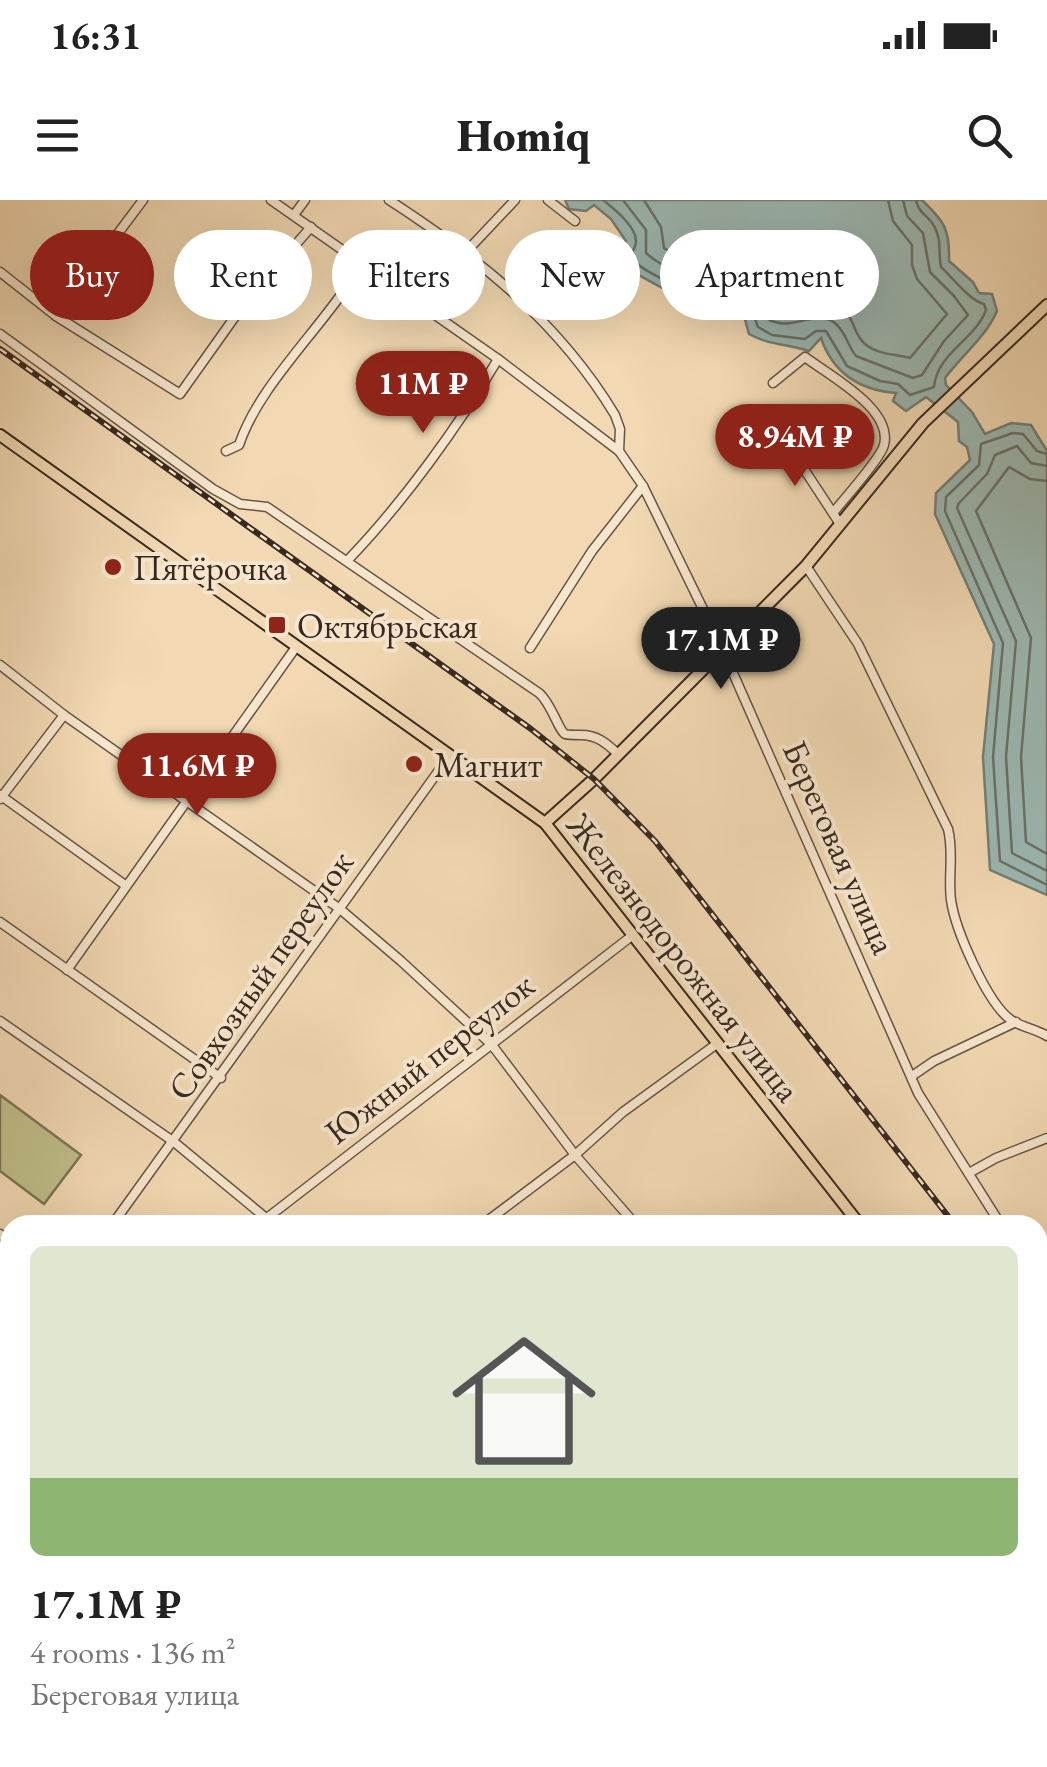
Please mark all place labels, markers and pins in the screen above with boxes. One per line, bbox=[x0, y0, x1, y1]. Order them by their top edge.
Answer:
pin: 11M ₽ bbox=[353, 351, 493, 436]
pin: 8.94M ₽ bbox=[703, 404, 887, 489]
place label: Пятёрочка bbox=[133, 545, 287, 591]
marker: Пятёрочка bbox=[102, 556, 124, 578]
place label: Октябрьская bbox=[297, 603, 478, 649]
pin: 17.1M ₽ bbox=[629, 607, 813, 692]
marker: Октябрьская bbox=[266, 614, 288, 636]
pin: 11.6M ₽ bbox=[105, 733, 289, 818]
place label: Магнит bbox=[434, 742, 542, 787]
marker: Магнит bbox=[403, 753, 425, 775]

